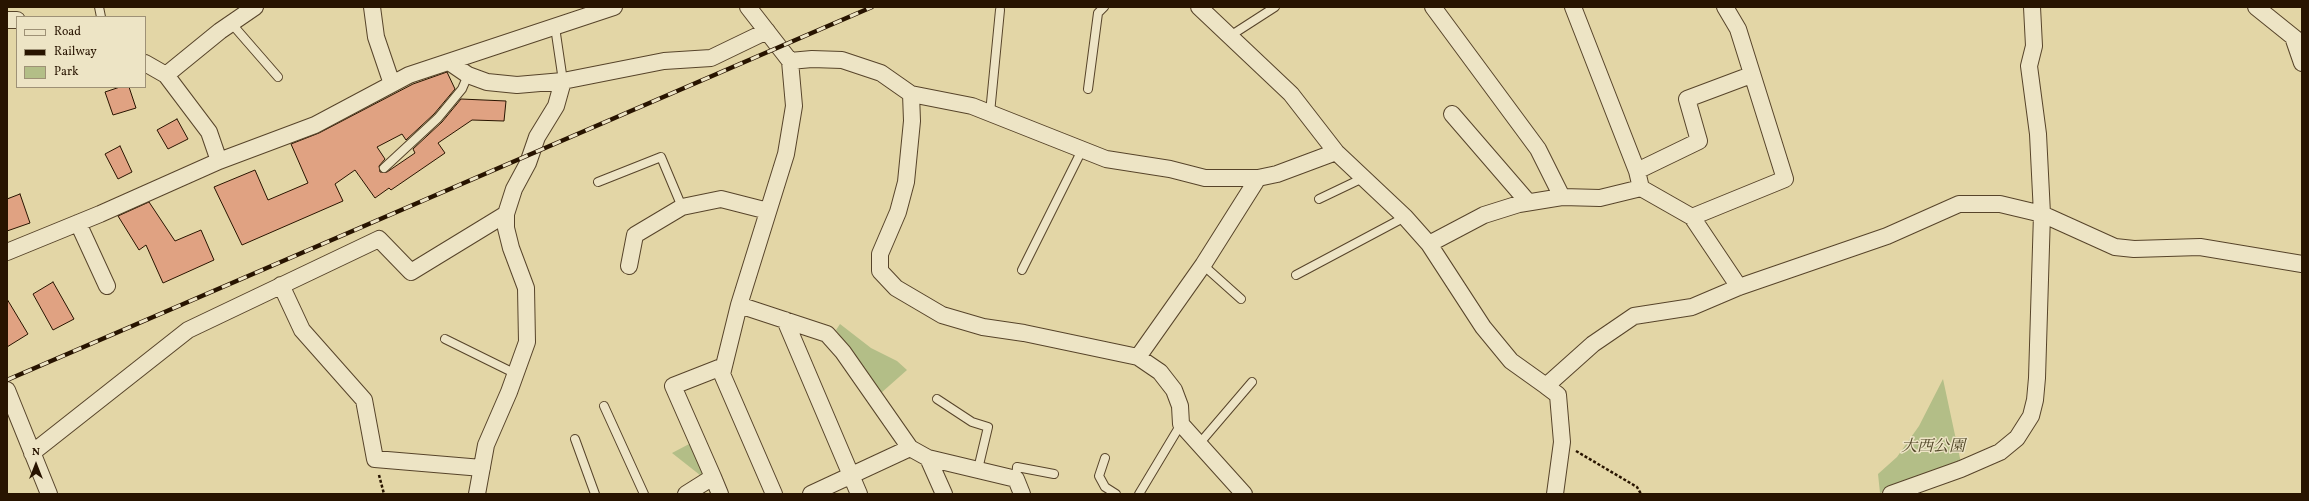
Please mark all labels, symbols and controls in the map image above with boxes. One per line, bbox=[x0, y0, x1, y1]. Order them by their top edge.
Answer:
legend bbox=[16, 16, 146, 88]
text: Road bbox=[54, 24, 81, 40]
text: Railway bbox=[54, 44, 97, 60]
text: Park bbox=[54, 64, 79, 80]
park label: 大西公園 bbox=[1901, 438, 1965, 458]
north arrow bbox=[16, 445, 56, 485]
text: N bbox=[32, 445, 40, 460]

